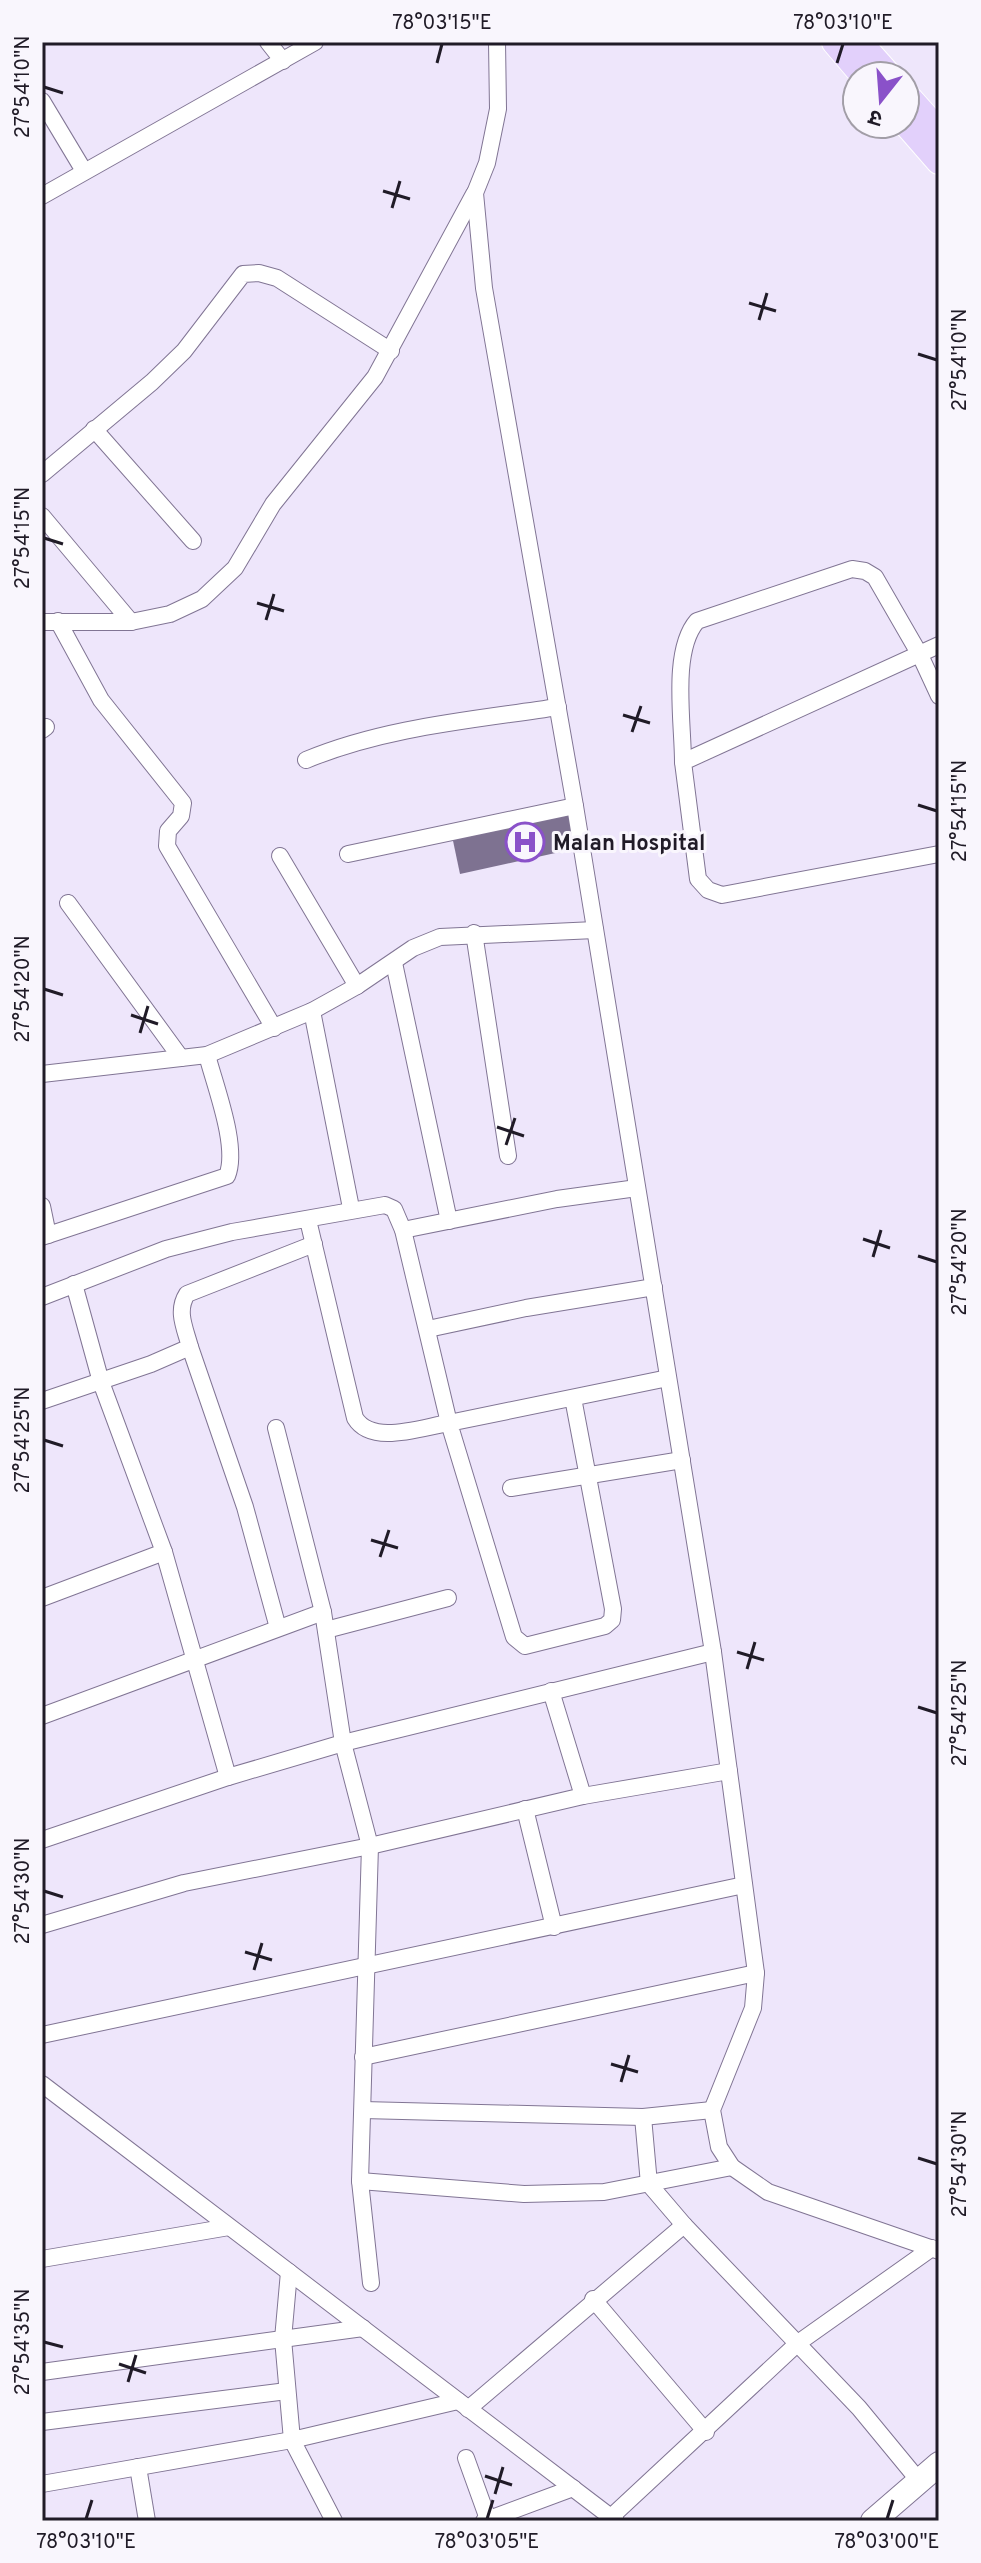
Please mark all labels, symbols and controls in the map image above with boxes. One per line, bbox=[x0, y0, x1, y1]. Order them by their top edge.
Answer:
text: 78°03'15"E bbox=[392, 11, 492, 37]
text: 78°03'10"E bbox=[793, 11, 893, 37]
text: 27°54'10"N bbox=[11, 36, 37, 138]
north arrow bbox=[841, 60, 921, 140]
text: उ bbox=[865, 102, 886, 132]
text: 27°54'10"N bbox=[948, 309, 974, 411]
text: 27°54'15"N bbox=[11, 487, 37, 589]
text: 27°54'15"N bbox=[948, 760, 974, 862]
hospital icon: Malan Hospital bbox=[504, 821, 546, 863]
place label: Malan Hospital bbox=[553, 831, 705, 858]
text: 27°54'20"N bbox=[11, 935, 37, 1043]
text: 27°54'20"N bbox=[948, 1208, 974, 1316]
text: 27°54'25"N bbox=[11, 1386, 37, 1494]
text: 27°54'25"N bbox=[948, 1659, 974, 1767]
text: 27°54'30"N bbox=[11, 1837, 37, 1945]
text: 27°54'30"N bbox=[948, 2110, 974, 2218]
text: 27°54'35"N bbox=[11, 2289, 37, 2395]
text: 78°03'10"E bbox=[36, 2530, 136, 2556]
text: 78°03'05"E bbox=[435, 2530, 539, 2556]
text: 78°03'00"E bbox=[835, 2530, 939, 2556]

